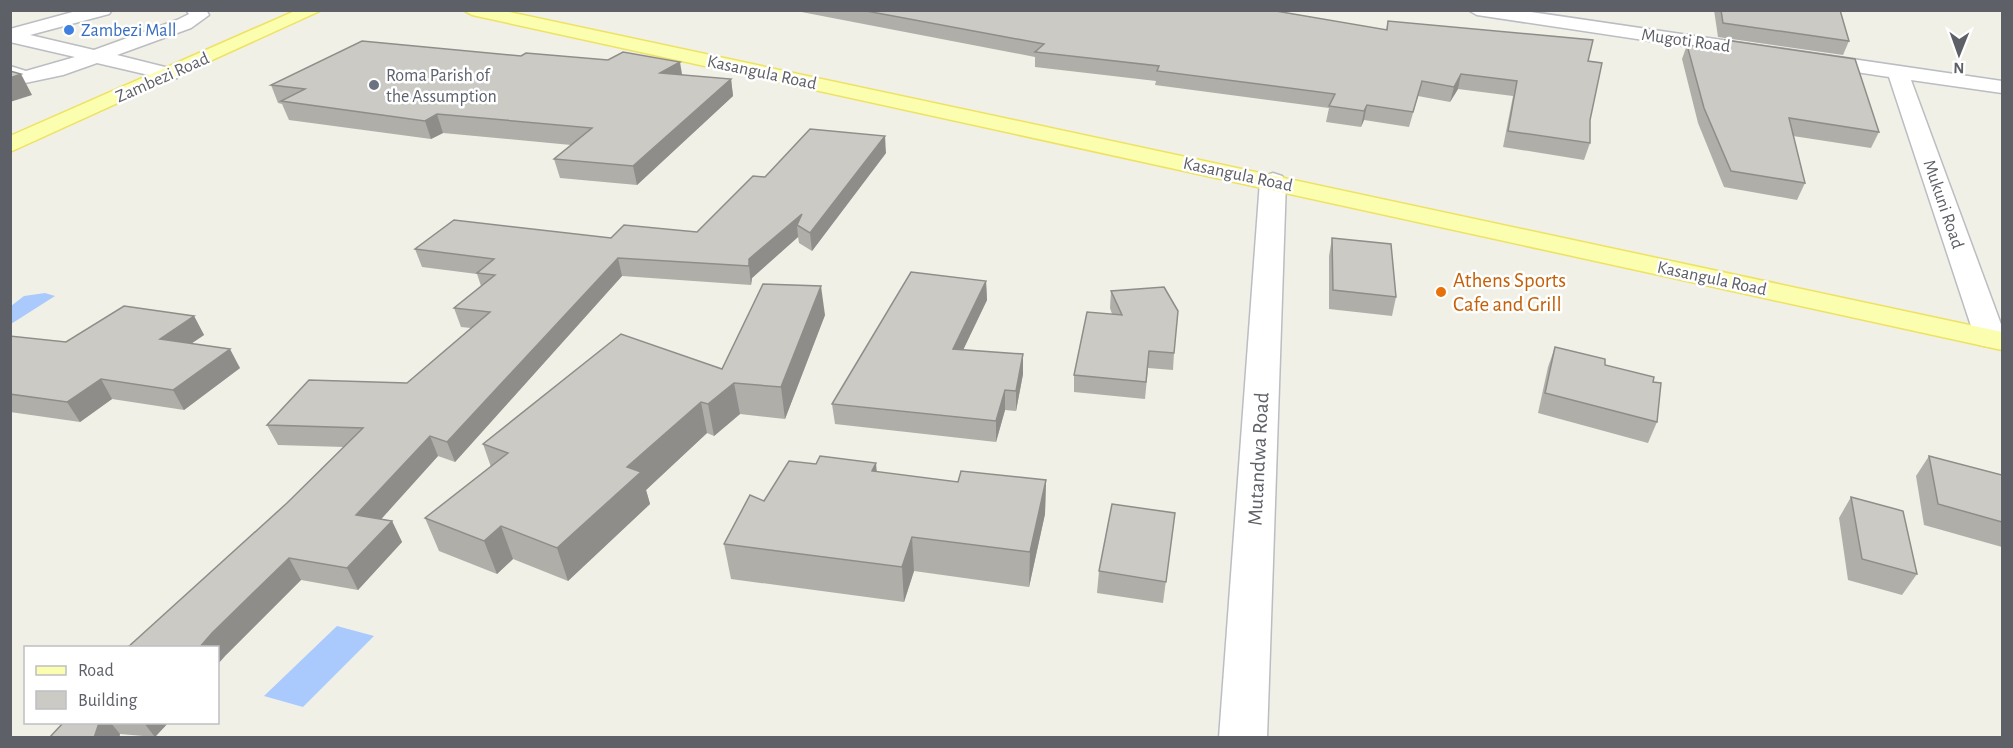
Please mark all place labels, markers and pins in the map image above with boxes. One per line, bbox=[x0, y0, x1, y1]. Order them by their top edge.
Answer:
place label: Zambezi Mall bbox=[81, 22, 177, 40]
marker: Zambezi Mall bbox=[62, 23, 76, 37]
place label: Roma Parish of the Assumption bbox=[386, 67, 497, 106]
marker: Roma Parish of the Assumption bbox=[367, 78, 381, 92]
place label: Athens Sports Cafe and Grill bbox=[1453, 270, 1566, 315]
marker: Athens Sports Cafe and Grill bbox=[1434, 285, 1448, 299]

